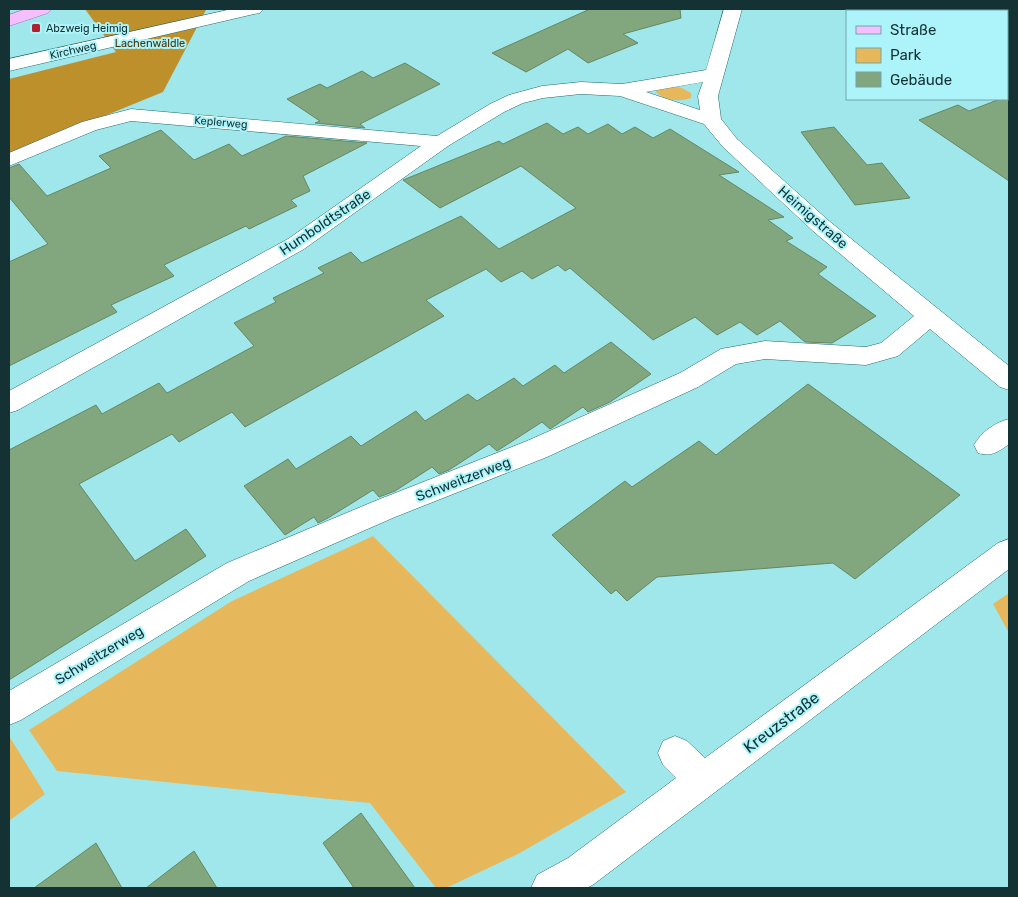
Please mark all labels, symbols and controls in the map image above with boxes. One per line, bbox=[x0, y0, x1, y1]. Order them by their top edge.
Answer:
legend bbox=[846, 10, 1008, 100]
text: Straße bbox=[890, 21, 936, 39]
marker: Abzweig Heimig bbox=[30, 22, 42, 34]
place label: Abzweig Heimig bbox=[46, 22, 128, 35]
park label: Lachenwäldle bbox=[115, 37, 185, 50]
street label: Kirchweg bbox=[49, 39, 98, 62]
text: Park bbox=[890, 46, 921, 64]
text: Gebäude bbox=[890, 71, 952, 89]
street label: Keplerweg bbox=[194, 114, 248, 131]
street label: Heimigstraße bbox=[774, 182, 851, 252]
street label: Humboldtstraße bbox=[277, 186, 374, 259]
street label: Schweitzerweg bbox=[413, 454, 513, 505]
street label: Schweitzerweg bbox=[52, 622, 147, 688]
street label: Kreuzstraße bbox=[740, 688, 823, 757]

